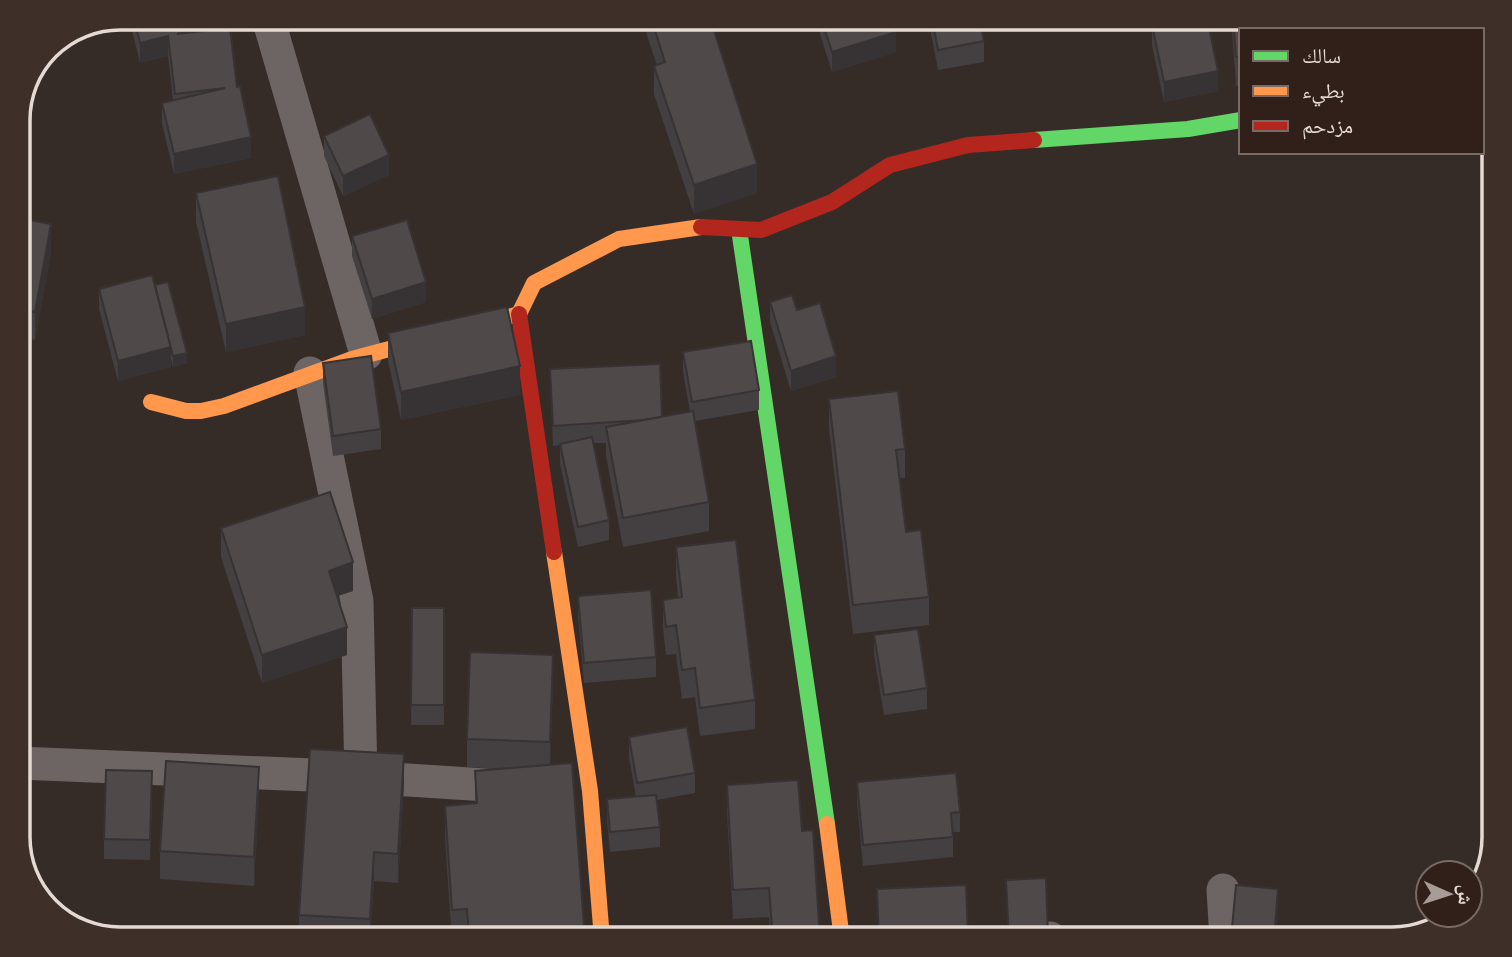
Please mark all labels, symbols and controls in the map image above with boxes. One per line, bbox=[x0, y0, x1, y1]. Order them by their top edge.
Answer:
legend bbox=[1239, 28, 1484, 154]
text: سالك bbox=[1302, 43, 1341, 68]
text: بطيء bbox=[1302, 78, 1345, 107]
text: مزدحم bbox=[1302, 113, 1353, 140]
north arrow bbox=[1414, 859, 1484, 929]
text: ش bbox=[1453, 884, 1477, 906]

